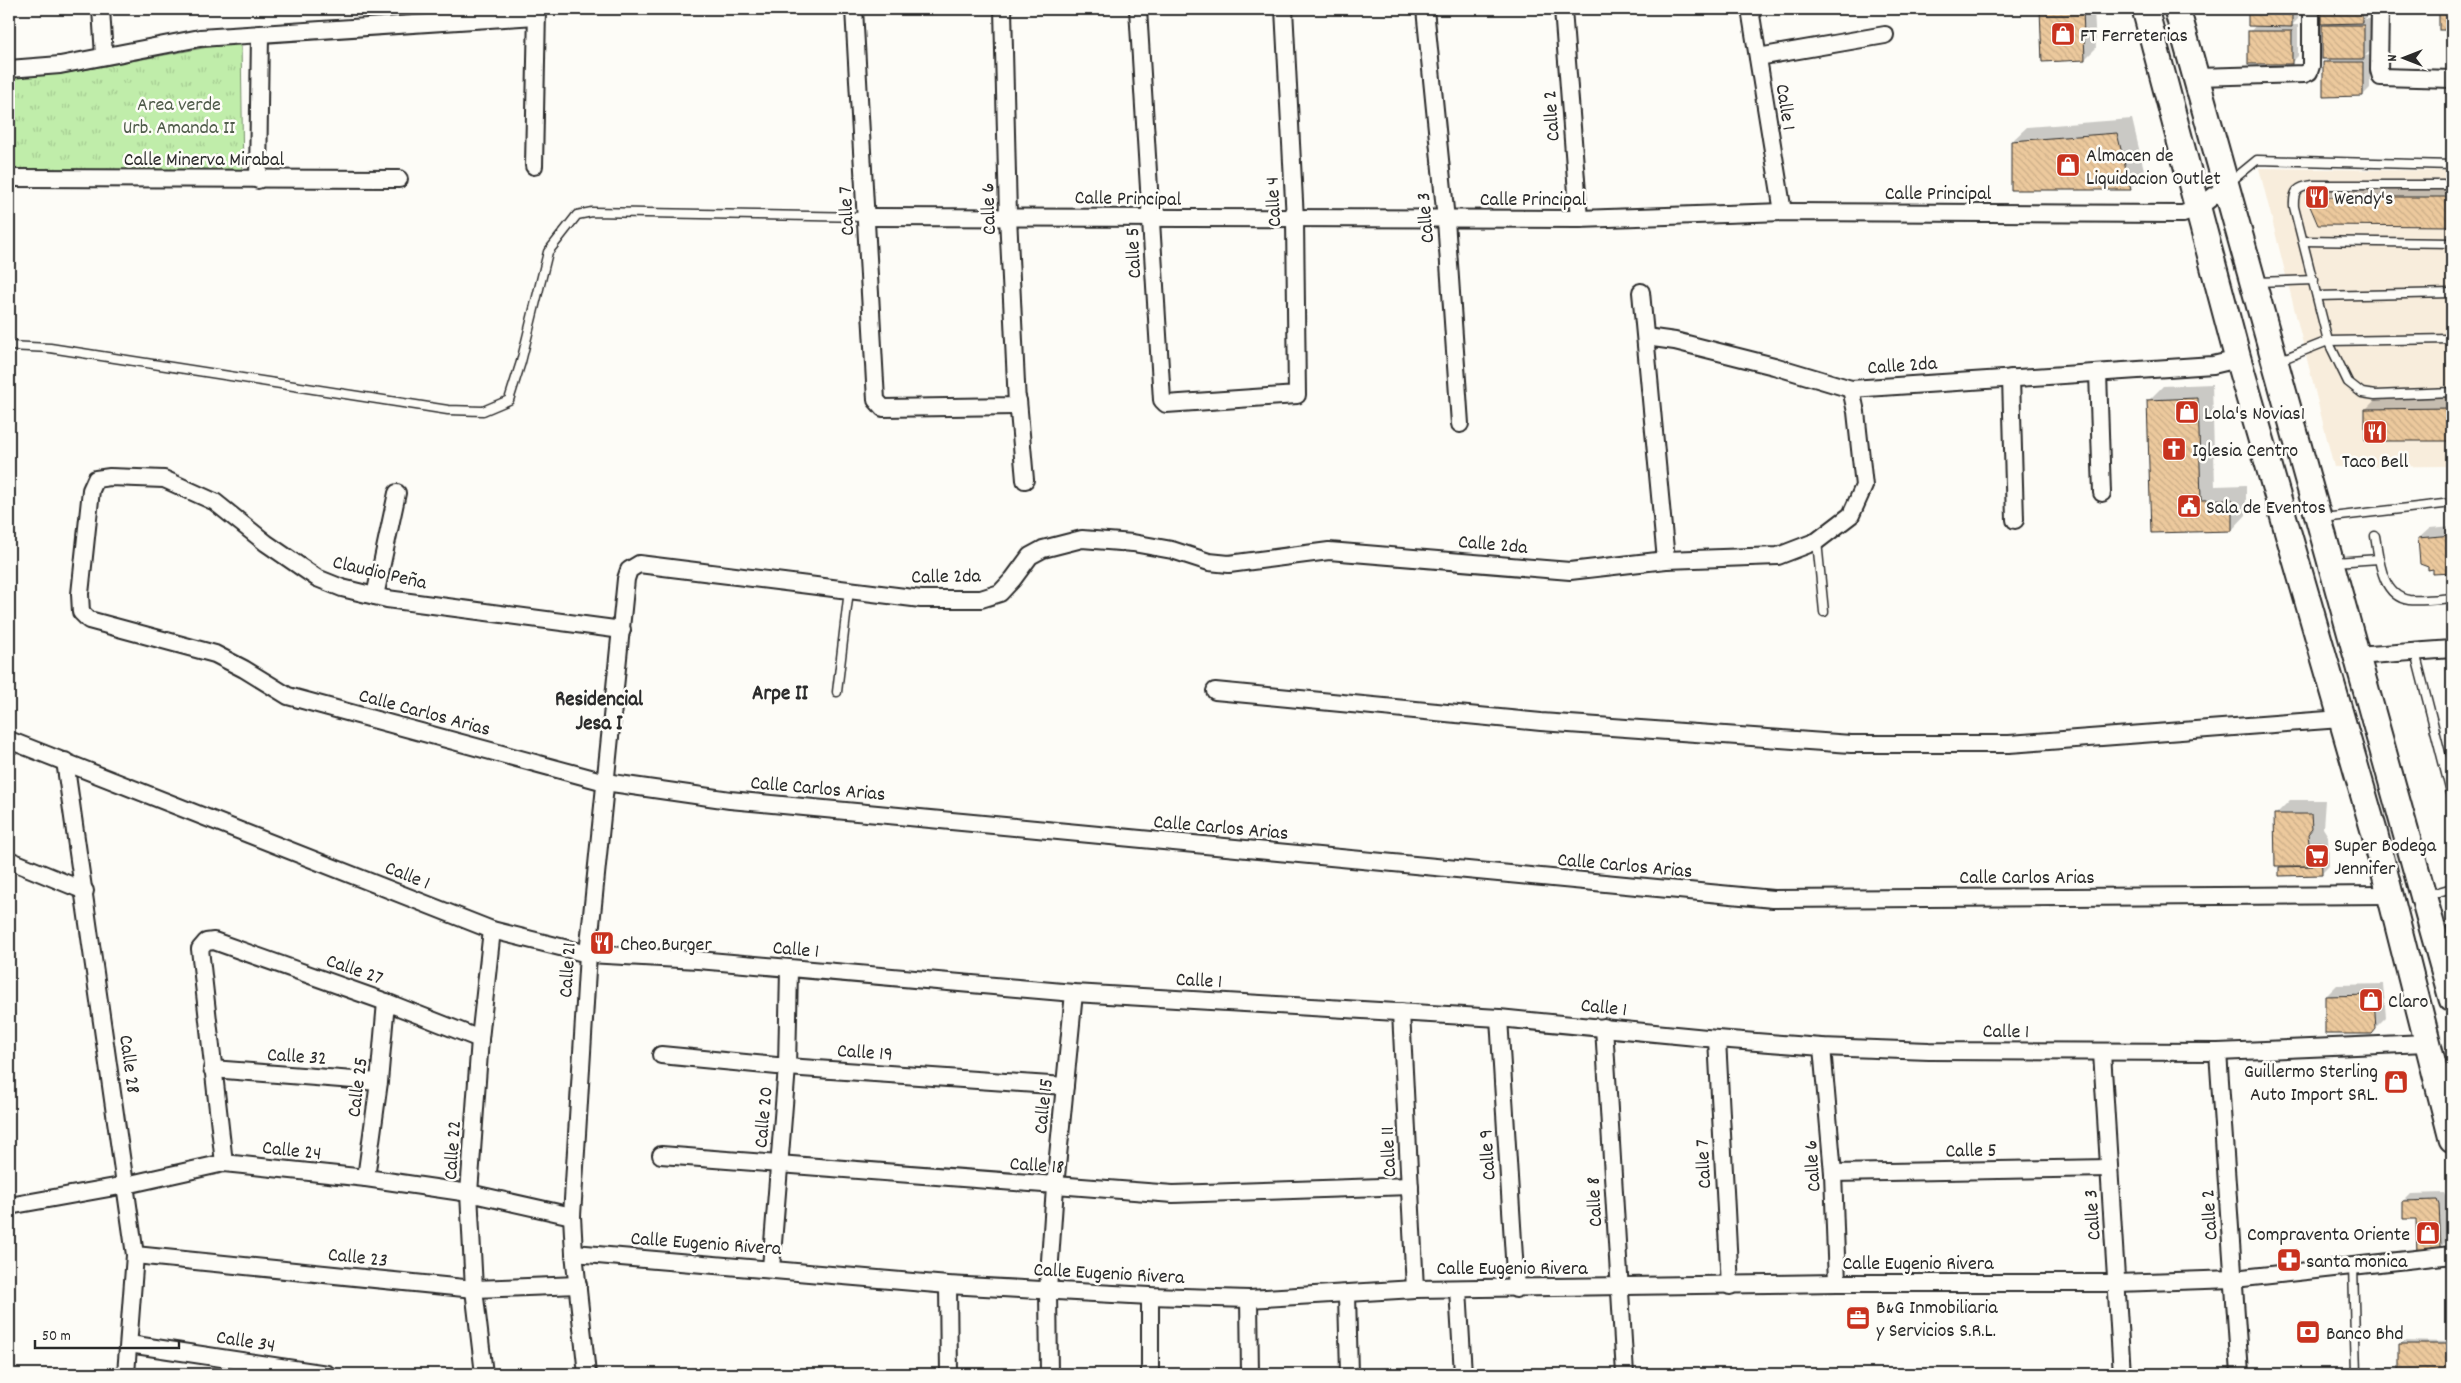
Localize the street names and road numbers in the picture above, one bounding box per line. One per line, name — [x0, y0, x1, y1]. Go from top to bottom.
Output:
street label: Calle 1 — [1767, 82, 1802, 133]
street label: Calle 2 — [1537, 89, 1569, 142]
street label: Calle Minerva Mirabal — [124, 147, 284, 175]
street label: Calle 4 — [1260, 176, 1290, 228]
street label: Calle Principal — [1885, 181, 1992, 209]
street label: Calle 6 — [975, 182, 1005, 235]
street label: Calle 7 — [833, 185, 863, 236]
street label: Calle Principal — [1074, 185, 1182, 215]
street label: Calle Principal — [1480, 187, 1587, 215]
street label: Calle 3 — [1411, 191, 1443, 244]
street label: Calle 5 — [1120, 226, 1150, 279]
street label: Calle 2da — [1866, 351, 1939, 383]
street label: Calle 2da — [1457, 529, 1529, 563]
street label: Claudio Peña — [330, 550, 430, 598]
street label: Calle 2da — [911, 563, 982, 593]
street label: Calle Carlos Arias — [355, 683, 493, 745]
street label: Calle Carlos Arias — [749, 770, 886, 810]
street label: Calle Carlos Arias — [1152, 809, 1289, 849]
street label: Calle Carlos Arias — [1556, 847, 1693, 887]
street label: Calle 1 — [380, 855, 434, 898]
street label: Calle Carlos Arias — [1959, 865, 2095, 893]
street label: Calle 1 — [771, 935, 820, 967]
street label: Calle 21 — [553, 942, 585, 999]
street label: Calle 27 — [322, 948, 386, 994]
street label: Calle 1 — [1175, 967, 1223, 997]
street label: Calle 1 — [1579, 993, 1628, 1025]
street label: Calle 1 — [1982, 1019, 2029, 1047]
street label: Calle 28 — [110, 1033, 146, 1096]
street label: Calle 19 — [836, 1038, 894, 1070]
street label: Calle 32 — [266, 1042, 328, 1074]
street label: Calle 25 — [341, 1056, 377, 1119]
street label: Calle 15 — [1028, 1077, 1062, 1136]
street label: Calle 20 — [748, 1085, 782, 1149]
street label: Calle 22 — [438, 1119, 470, 1181]
street label: Calle 11 — [1375, 1126, 1405, 1178]
street label: Calle 9 — [1473, 1128, 1505, 1181]
street label: Calle 24 — [261, 1135, 323, 1169]
street label: Calle 7 — [1690, 1138, 1720, 1189]
street label: Calle 5 — [1945, 1138, 1997, 1166]
street label: Calle 6 — [1798, 1139, 1830, 1193]
street label: Calle 18 — [1009, 1151, 1065, 1183]
street label: Calle 8 — [1581, 1176, 1611, 1228]
street label: Calle 3 — [2078, 1188, 2110, 1241]
street label: Calle 2 — [2195, 1188, 2227, 1241]
street label: Calle Eugenio Rivera — [629, 1226, 783, 1264]
street label: Calle 23 — [326, 1242, 389, 1276]
street label: Calle Eugenio Rivera — [1842, 1251, 1994, 1279]
street label: Calle Eugenio Rivera — [1436, 1256, 1588, 1284]
street label: Calle Eugenio Rivera — [1033, 1257, 1186, 1293]
street label: Calle 34 — [214, 1324, 277, 1361]

